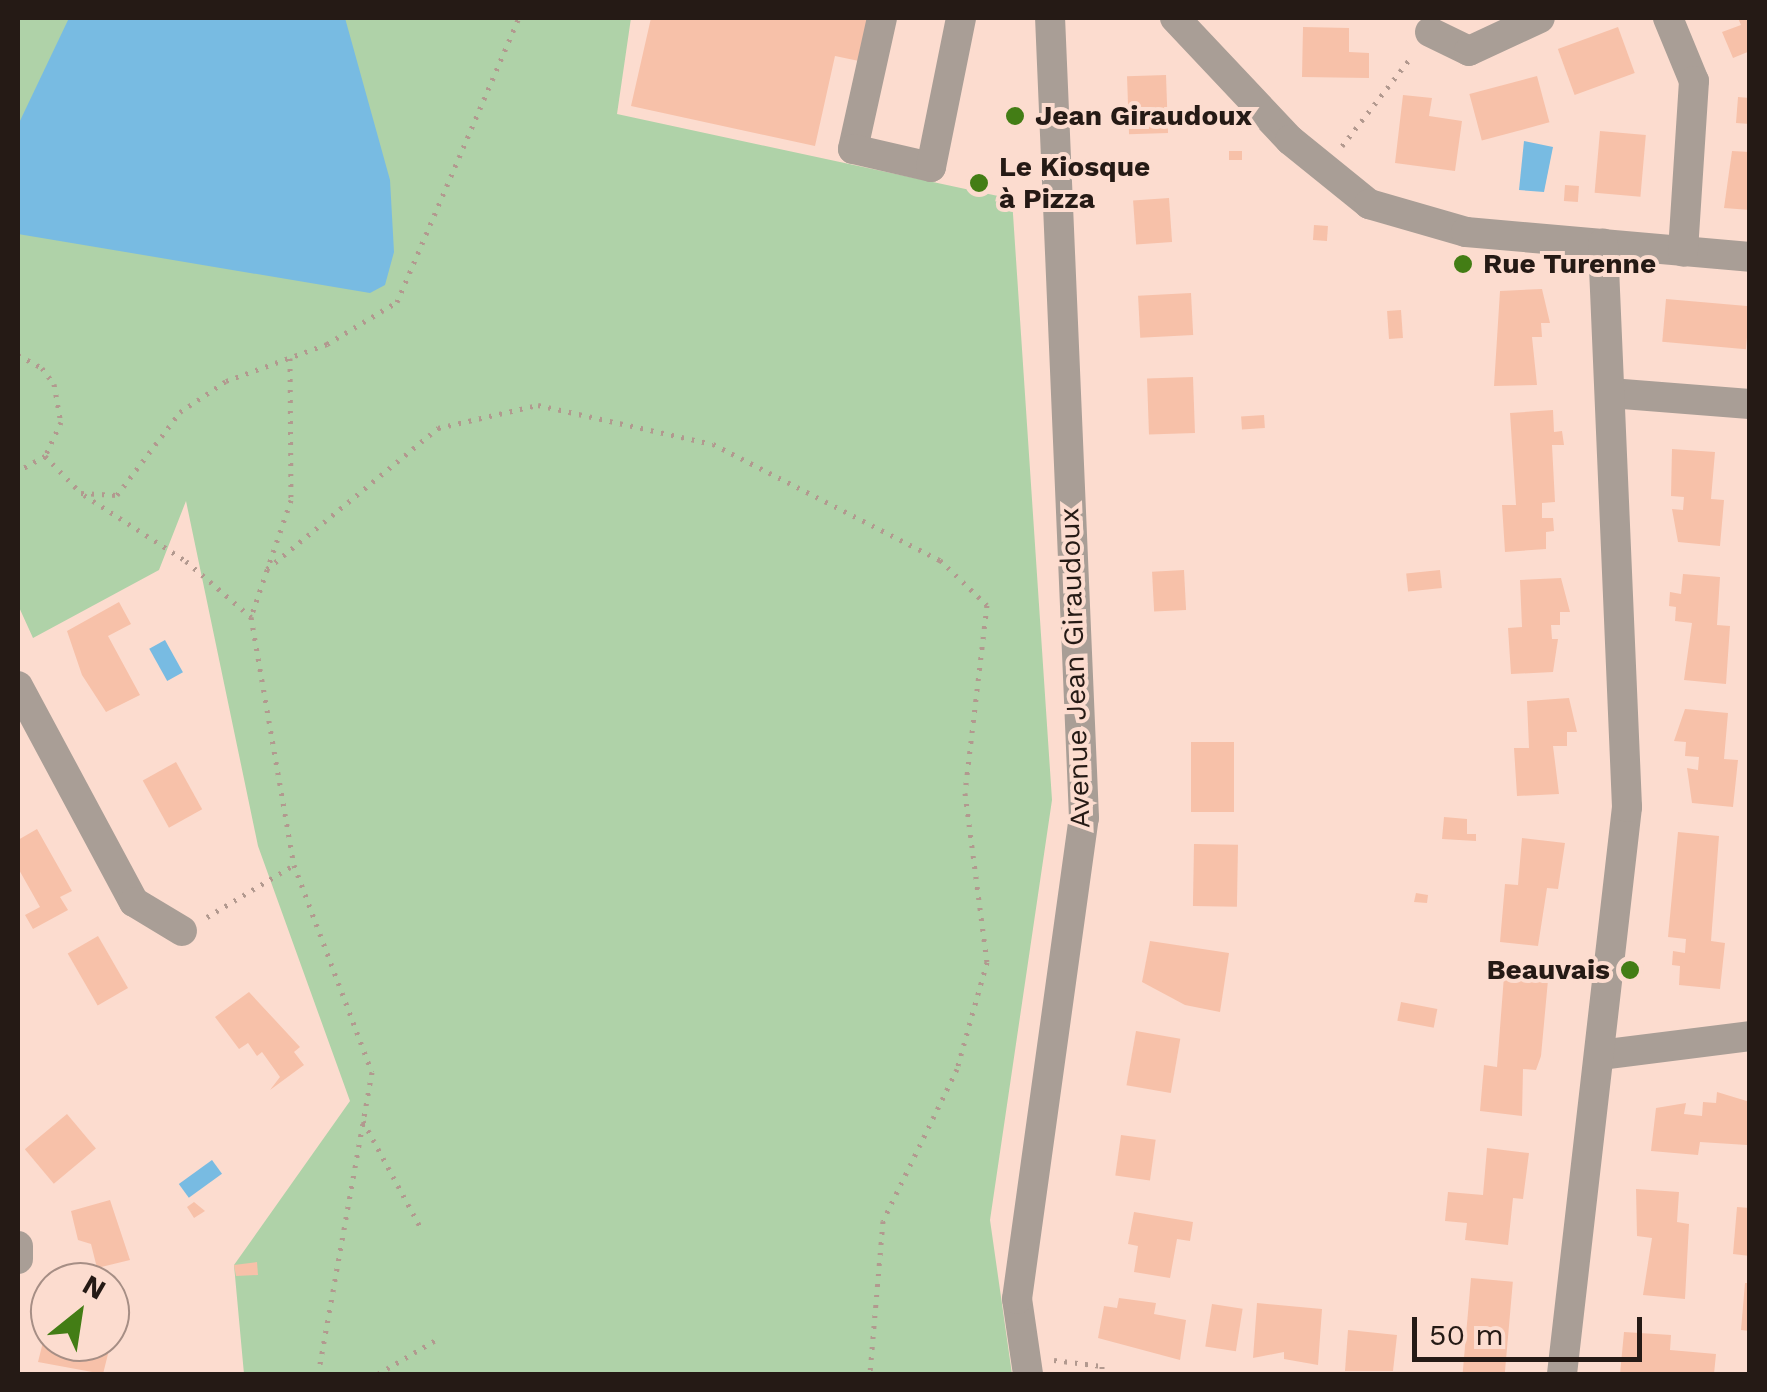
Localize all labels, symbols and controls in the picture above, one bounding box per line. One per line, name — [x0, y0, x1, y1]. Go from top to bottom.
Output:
place label: Jean Giraudoux — [1035, 99, 1252, 133]
marker: Jean Giraudoux — [1004, 105, 1026, 127]
place label: Le Kiosque à Pizza — [999, 150, 1150, 216]
marker: Le Kiosque à Pizza — [968, 172, 990, 194]
place label: Rue Turenne — [1483, 247, 1657, 281]
marker: Rue Turenne — [1452, 253, 1474, 275]
street label: Avenue Jean Giraudoux — [1053, 507, 1097, 829]
place label: Beauvais — [1486, 953, 1610, 987]
marker: Beauvais — [1619, 959, 1641, 981]
north arrow — [30, 1262, 130, 1362]
text: N — [77, 1268, 111, 1307]
scale bar — [1417, 1297, 1647, 1359]
text: 50 m — [1429, 1317, 1504, 1352]

